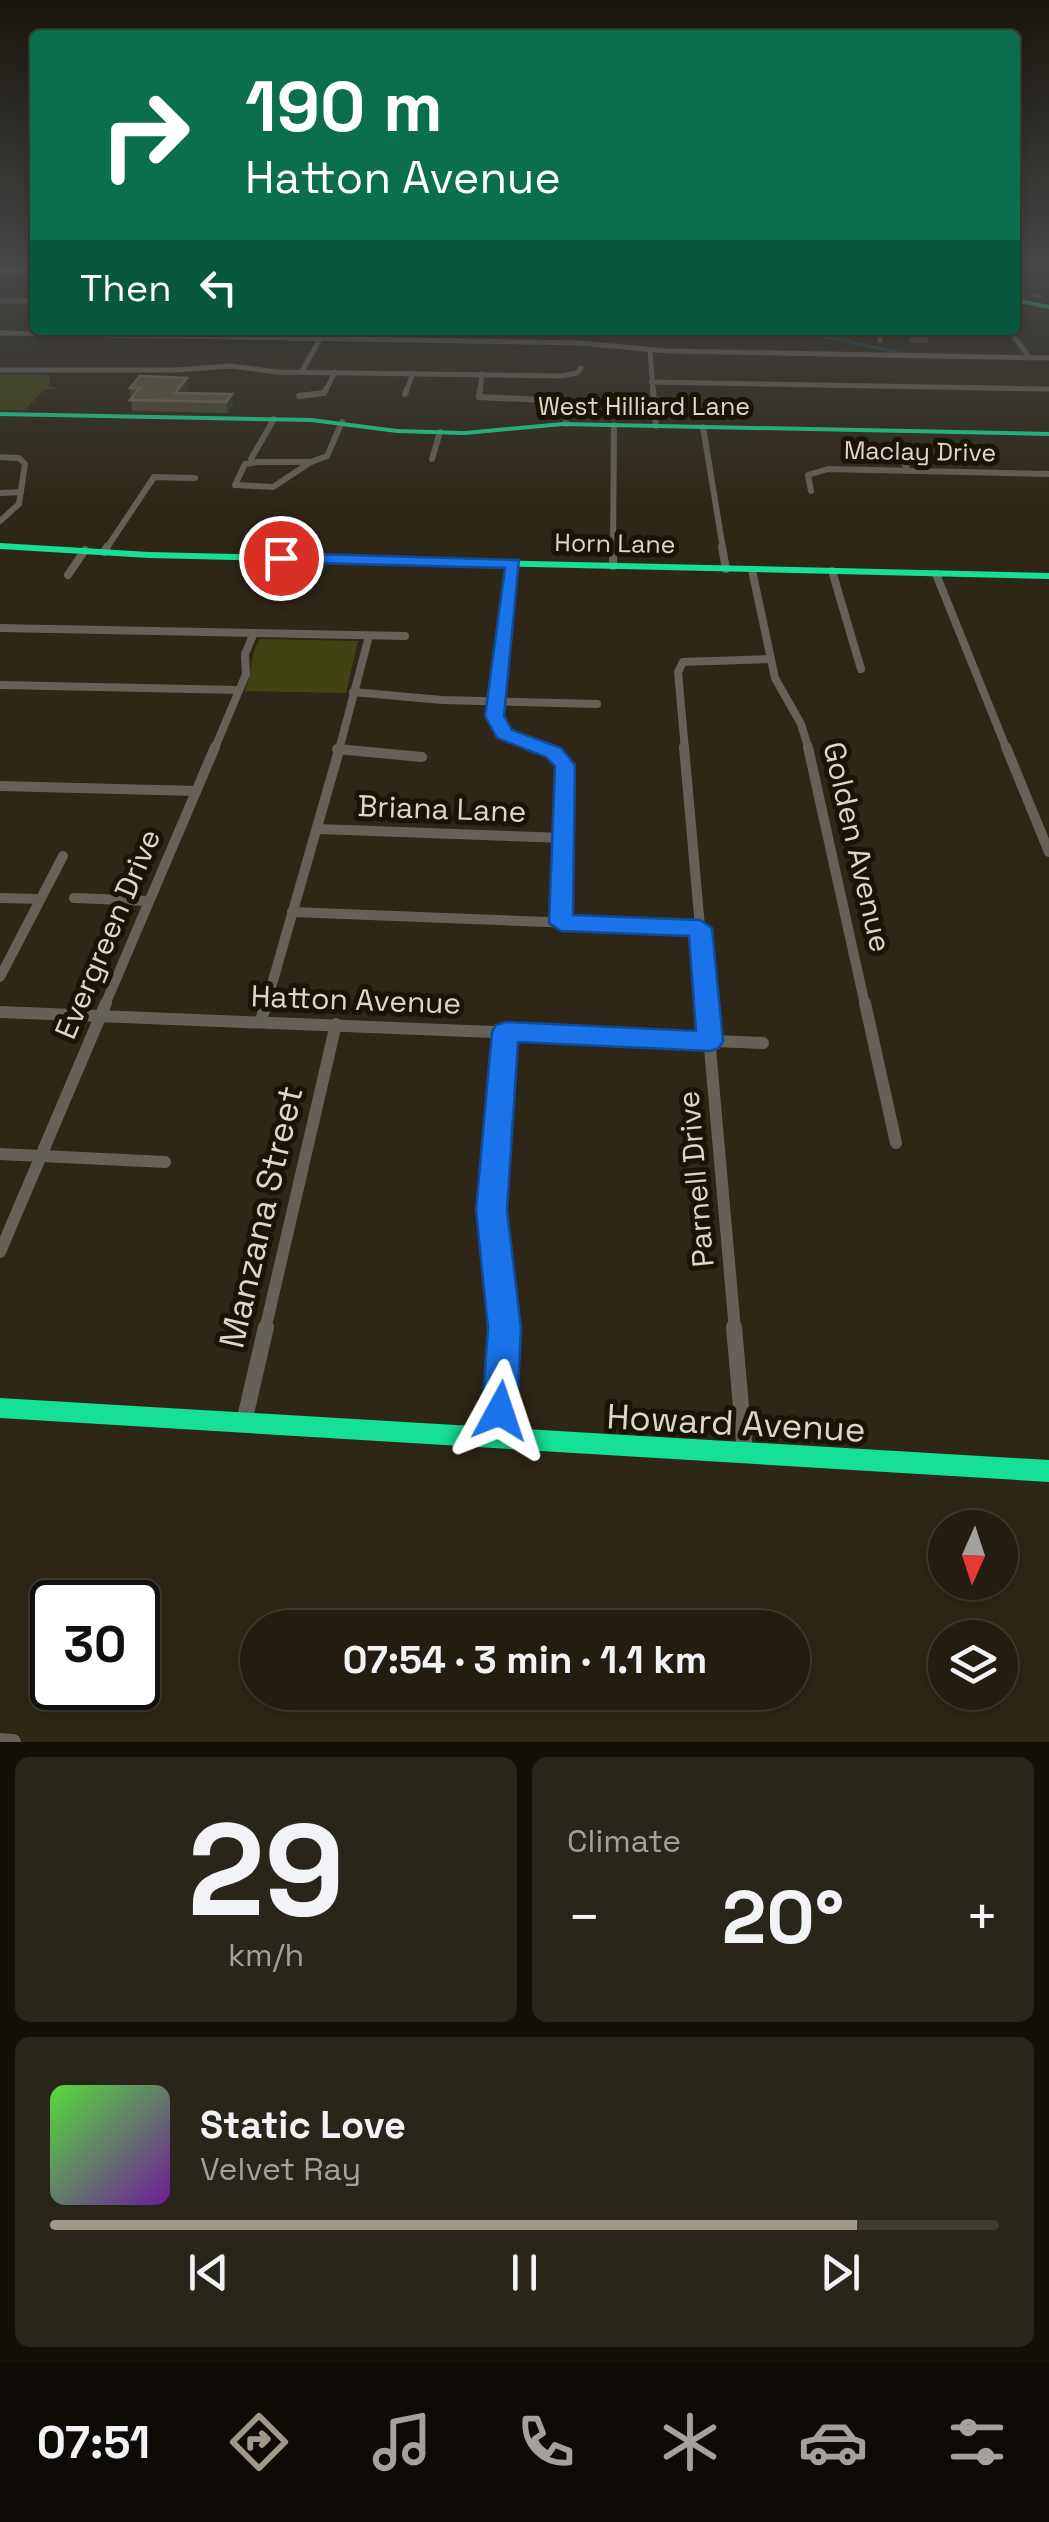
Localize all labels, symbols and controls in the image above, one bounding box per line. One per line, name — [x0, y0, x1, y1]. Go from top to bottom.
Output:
text: 190 m — [245, 62, 443, 151]
icon: right — [80, 70, 210, 200]
text: Hatton Avenue — [245, 149, 561, 206]
icon: left — [191, 260, 246, 315]
text: Then — [80, 264, 171, 312]
street label: West Hilliard Lane — [538, 390, 750, 422]
street label: Maclay Drive — [844, 434, 996, 468]
pin — [239, 516, 324, 601]
street label: Horn Lane — [554, 526, 676, 560]
icon: arrive — [254, 531, 309, 586]
street label: Golden Avenue — [814, 738, 901, 956]
street label: Briana Lane — [357, 786, 527, 831]
street label: Evergreen Drive — [46, 823, 169, 1045]
street label: Hatton Avenue — [250, 976, 462, 1023]
street label: Manzana Street — [209, 1082, 313, 1352]
street label: Parnell Drive — [668, 1089, 723, 1269]
position arrow — [448, 1359, 552, 1463]
street label: Howard Avenue — [605, 1394, 867, 1452]
north arrow — [928, 1510, 1018, 1600]
map controls — [928, 1510, 1018, 1710]
speed limit sign: 30 — [30, 1580, 160, 1710]
button: layers — [928, 1620, 1018, 1710]
text: 07:54 · 3 min · 1.1 km — [343, 1636, 707, 1684]
text: 29 — [187, 1787, 345, 1953]
text: Climate — [567, 1821, 681, 1861]
text: 20° — [722, 1869, 844, 1965]
text: − — [567, 1882, 601, 1952]
text: + — [965, 1882, 999, 1952]
text: km/h — [228, 1935, 304, 1975]
text: Static Love — [200, 2101, 406, 2149]
text: Velvet Ray — [200, 2149, 361, 2189]
icon: previous — [181, 2245, 236, 2300]
icon: pause — [497, 2245, 552, 2300]
icon: next — [813, 2245, 868, 2300]
icon: directions — [224, 2407, 294, 2477]
icon: music — [367, 2407, 437, 2477]
icon: phone — [511, 2407, 581, 2477]
icon: climate — [655, 2407, 725, 2477]
icon: car — [798, 2407, 868, 2477]
icon: filters — [942, 2407, 1012, 2477]
text: 07:51 — [37, 2414, 150, 2471]

